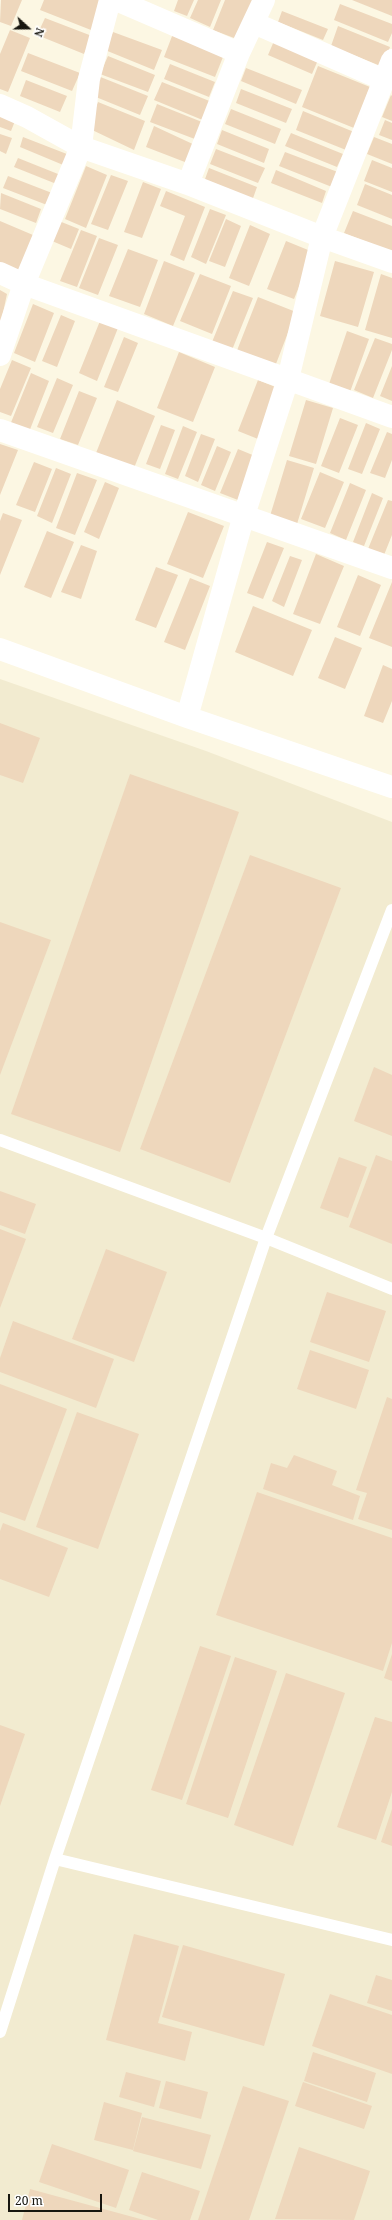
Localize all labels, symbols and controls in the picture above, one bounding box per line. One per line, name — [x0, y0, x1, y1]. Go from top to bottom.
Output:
north arrow — [8, 8, 48, 48]
text: N — [31, 26, 48, 39]
scale bar — [10, 2186, 104, 2212]
text: 20 m — [15, 2192, 43, 2209]

